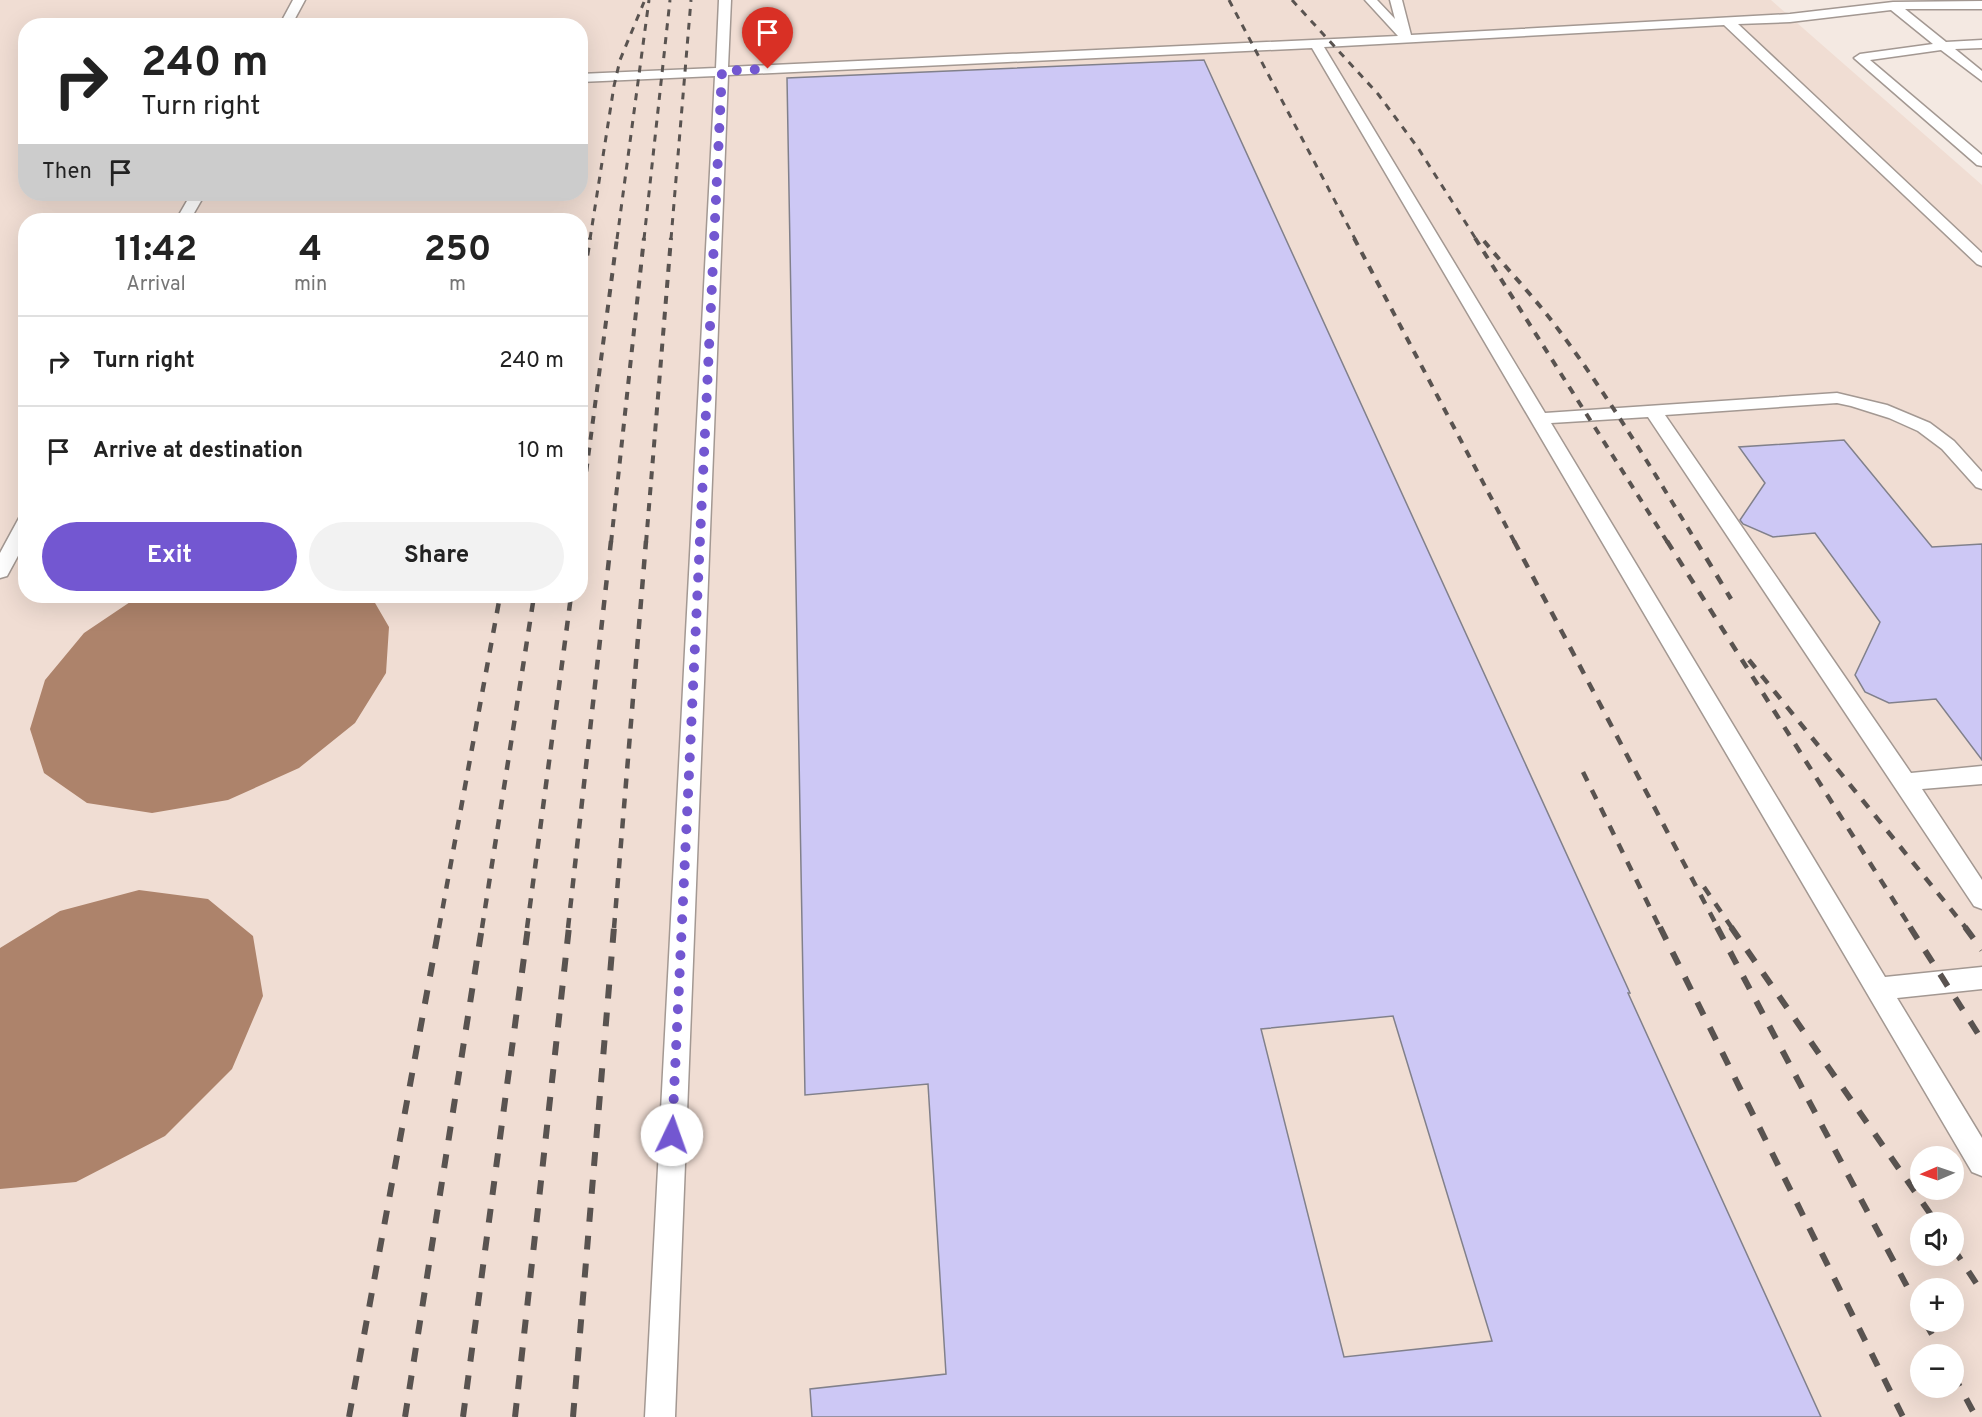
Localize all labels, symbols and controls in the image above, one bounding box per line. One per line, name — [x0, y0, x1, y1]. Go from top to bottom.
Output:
pin — [742, 7, 793, 69]
icon: arrive — [751, 16, 784, 49]
text: 240 m — [141, 38, 269, 91]
icon: right — [42, 42, 120, 120]
text: Turn right — [141, 90, 260, 124]
icon: arrive — [104, 156, 137, 189]
text: Then — [42, 159, 92, 186]
text: 11:42 — [115, 228, 197, 274]
text: 4 — [299, 228, 322, 274]
text: 250 — [424, 228, 491, 274]
text: Arrival — [126, 272, 186, 298]
text: min — [294, 272, 327, 298]
text: m — [449, 272, 466, 298]
icon: right — [42, 345, 75, 378]
text: Turn right — [93, 348, 195, 375]
text: 240 m — [499, 348, 564, 375]
icon: arrive — [42, 435, 75, 468]
text: Arrive at destination — [93, 438, 303, 465]
text: 10 m — [518, 438, 564, 465]
button: Exit — [42, 522, 297, 591]
button: Share — [309, 522, 564, 591]
position arrow — [640, 1103, 704, 1167]
north arrow — [1910, 1146, 1964, 1200]
map controls — [1910, 1146, 1964, 1398]
button: sound — [1910, 1212, 1964, 1266]
button: + — [1910, 1278, 1964, 1332]
button: − — [1910, 1344, 1964, 1398]

